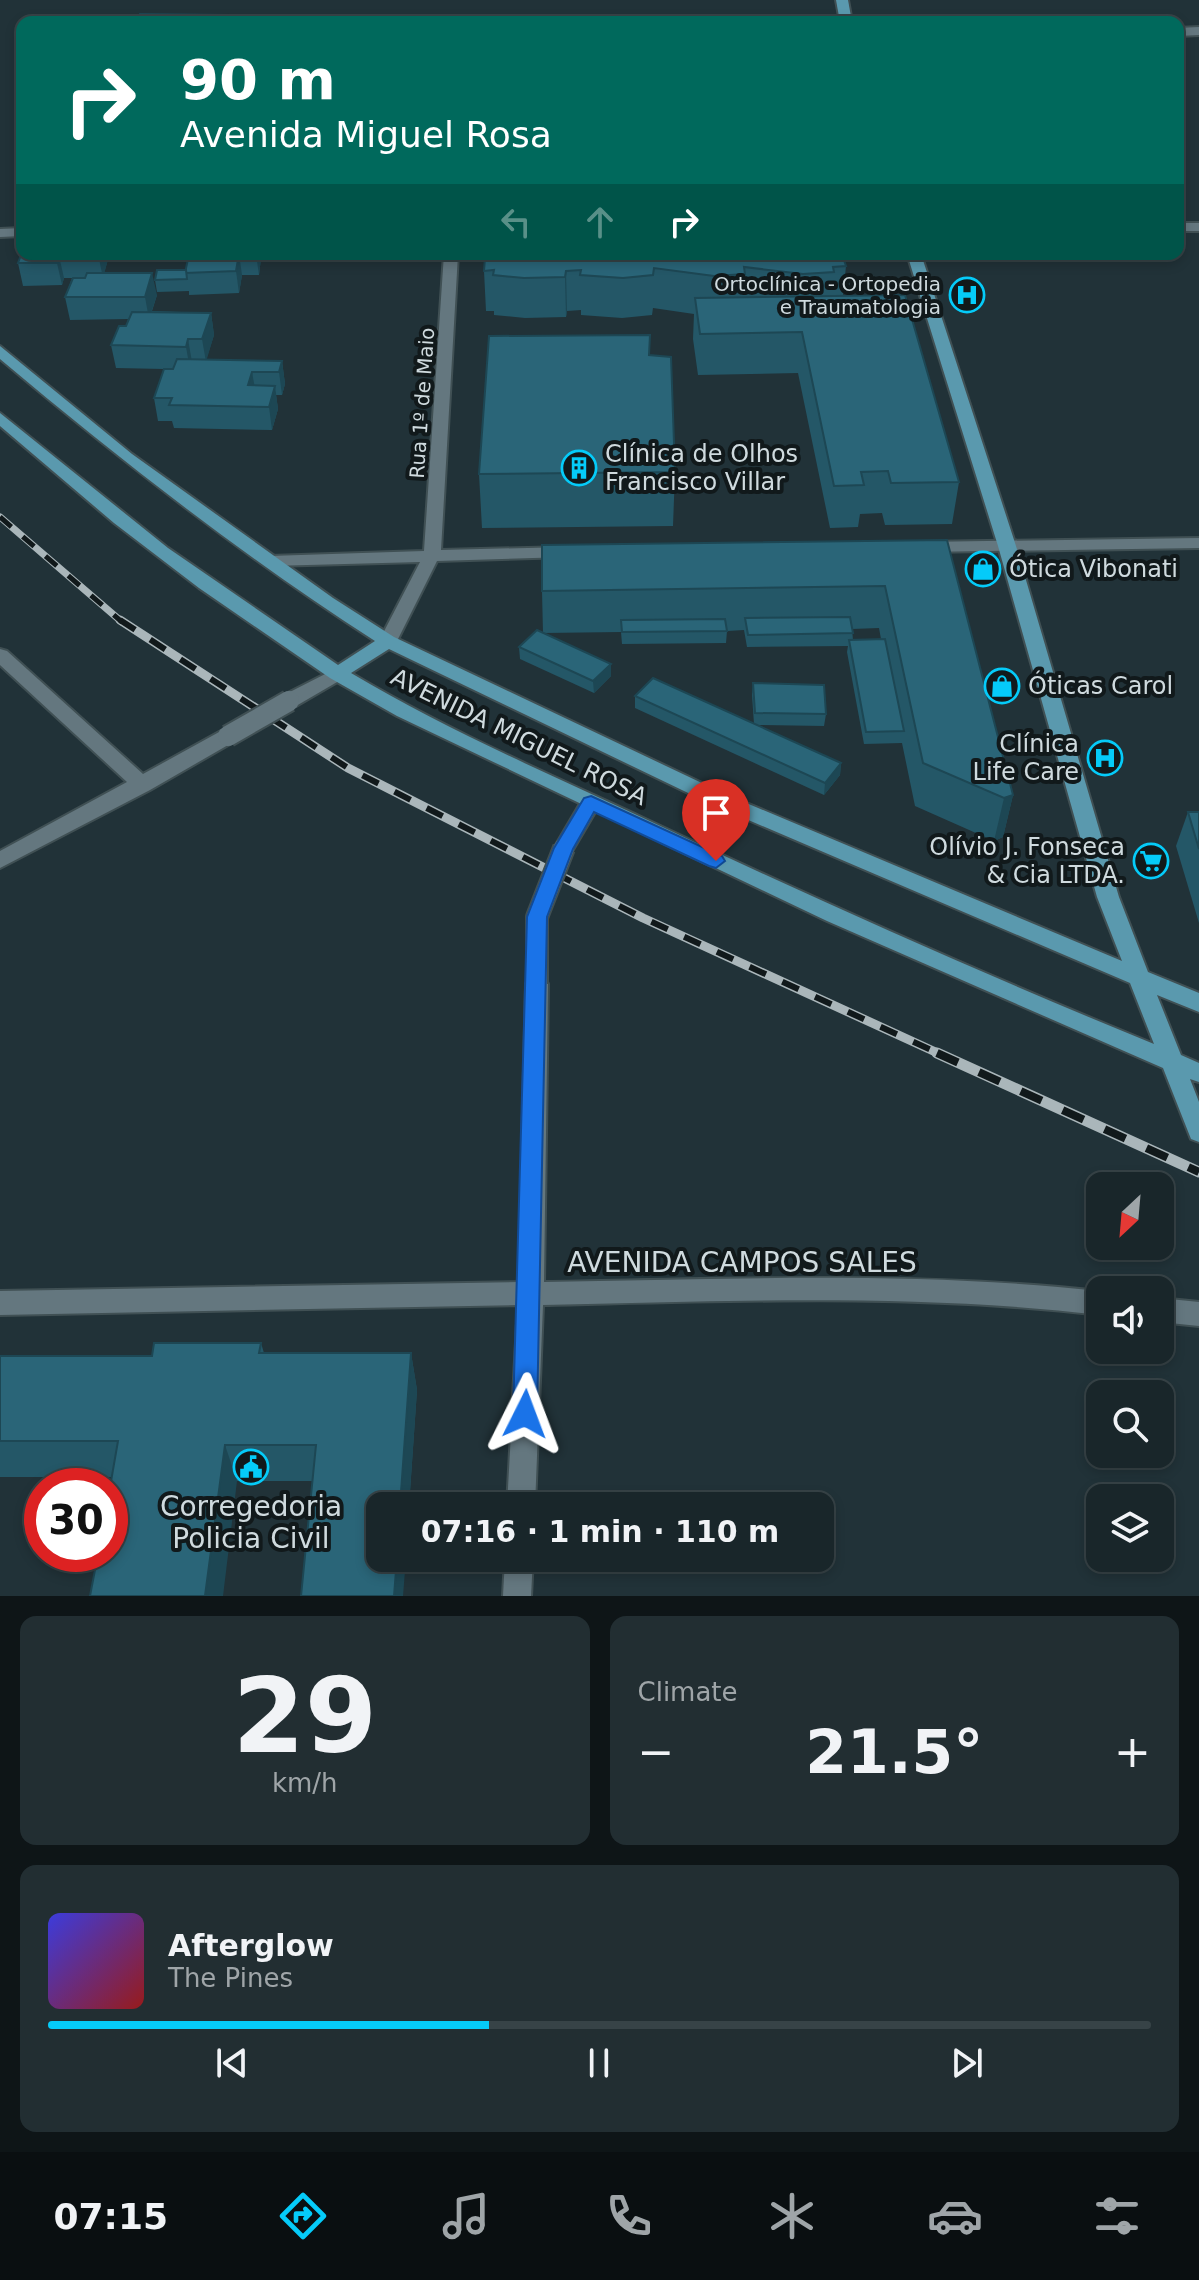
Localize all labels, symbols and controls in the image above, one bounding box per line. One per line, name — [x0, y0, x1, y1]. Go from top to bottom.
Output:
text: 90 m — [180, 47, 336, 112]
icon: right — [48, 48, 152, 152]
text: Avenida Miguel Rosa — [180, 114, 552, 155]
icon: left — [494, 200, 538, 244]
icon: ahead — [578, 200, 622, 244]
icon: right — [662, 200, 706, 244]
place label: Ortoclínica - Ortopedia e Traumatologia — [714, 272, 941, 319]
hospital icon: Ortoclínica - Ortopedia e Traumatologia — [948, 276, 986, 314]
street label: Rua 1º de Maio — [405, 327, 439, 479]
place label: Clínica de Olhos Francisco Villar — [605, 440, 798, 496]
building icon: Clínica de Olhos Francisco Villar — [560, 449, 598, 487]
shop icon: Ótica Vibonati — [964, 550, 1002, 588]
place label: Ótica Vibonati — [1009, 553, 1178, 583]
street label: AVENIDA MIGUEL ROSA — [386, 663, 652, 812]
shop icon: Óticas Carol — [983, 667, 1021, 705]
place label: Óticas Carol — [1028, 670, 1173, 700]
place label: Clínica Life Care — [973, 730, 1079, 786]
hospital icon: Clínica Life Care — [1086, 739, 1124, 777]
pin — [682, 779, 750, 861]
icon: arrive — [694, 791, 738, 835]
place label: Olívio J. Fonseca & Cia LTDA. — [929, 833, 1125, 889]
supermarket icon: Olívio J. Fonseca & Cia LTDA. — [1132, 842, 1170, 880]
north arrow — [1086, 1172, 1174, 1260]
map controls — [1086, 1172, 1174, 1572]
street label: AVENIDA CAMPOS SALES — [567, 1246, 917, 1279]
button: sound — [1086, 1276, 1174, 1364]
position arrow — [483, 1372, 567, 1456]
button: search — [1086, 1380, 1174, 1468]
public building icon: Corregedoria Policia Civil — [232, 1448, 270, 1486]
speed limit sign: 30 — [24, 1468, 128, 1572]
button: layers — [1086, 1484, 1174, 1572]
place label: Corregedoria Policia Civil — [160, 1490, 342, 1555]
text: 07:16 · 1 min · 110 m — [421, 1514, 779, 1549]
text: 29 — [232, 1655, 377, 1777]
text: Climate — [638, 1677, 738, 1707]
text: 21.5° — [805, 1717, 983, 1787]
text: − — [638, 1726, 674, 1777]
text: + — [1114, 1726, 1151, 1777]
text: km/h — [272, 1768, 338, 1798]
text: Afterglow — [168, 1928, 334, 1963]
text: The Pines — [168, 1963, 293, 1993]
icon: previous — [210, 2041, 254, 2085]
icon: pause — [577, 2041, 621, 2085]
icon: next — [945, 2041, 989, 2085]
icon: directions — [275, 2188, 331, 2244]
icon: music — [438, 2188, 494, 2244]
icon: phone — [601, 2188, 657, 2244]
icon: climate — [764, 2188, 820, 2244]
icon: car — [927, 2188, 983, 2244]
icon: filters — [1089, 2188, 1145, 2244]
text: 07:15 — [53, 2196, 168, 2237]

